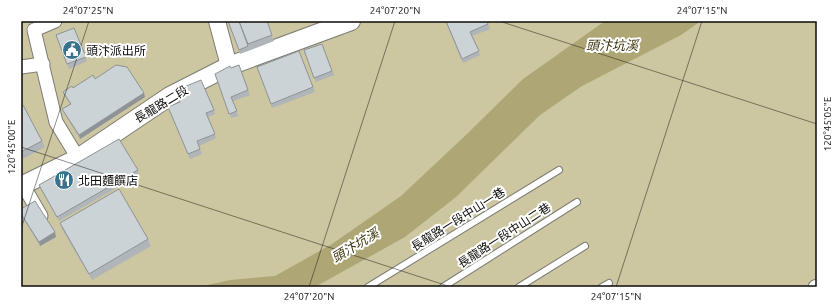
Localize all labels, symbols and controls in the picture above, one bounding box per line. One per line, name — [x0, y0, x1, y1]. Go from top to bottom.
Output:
text: 24°07'25"N — [63, 5, 113, 16]
text: 24°07'20"N — [370, 5, 420, 16]
text: 24°07'15"N — [677, 5, 727, 16]
water label: 頭汴坑溪 — [586, 38, 640, 52]
public building icon: 頭汴派出所 — [61, 39, 83, 61]
place label: 頭汴派出所 — [86, 44, 146, 57]
street label: 長龍路二段 — [132, 83, 190, 125]
text: 120°45'05"E — [822, 96, 833, 151]
text: 120°45'00"E — [6, 119, 17, 174]
restaurant icon: 北田麵饌店 — [53, 169, 75, 191]
place label: 北田麵饌店 — [78, 174, 138, 187]
street label: 長龍路一段中山一巷 — [409, 185, 507, 253]
street label: 長龍路一段中山二巷 — [455, 200, 553, 270]
water label: 頭汴坑溪 — [329, 225, 383, 264]
text: 24°07'20"N — [284, 291, 334, 302]
text: 24°07'15"N — [591, 291, 641, 302]

